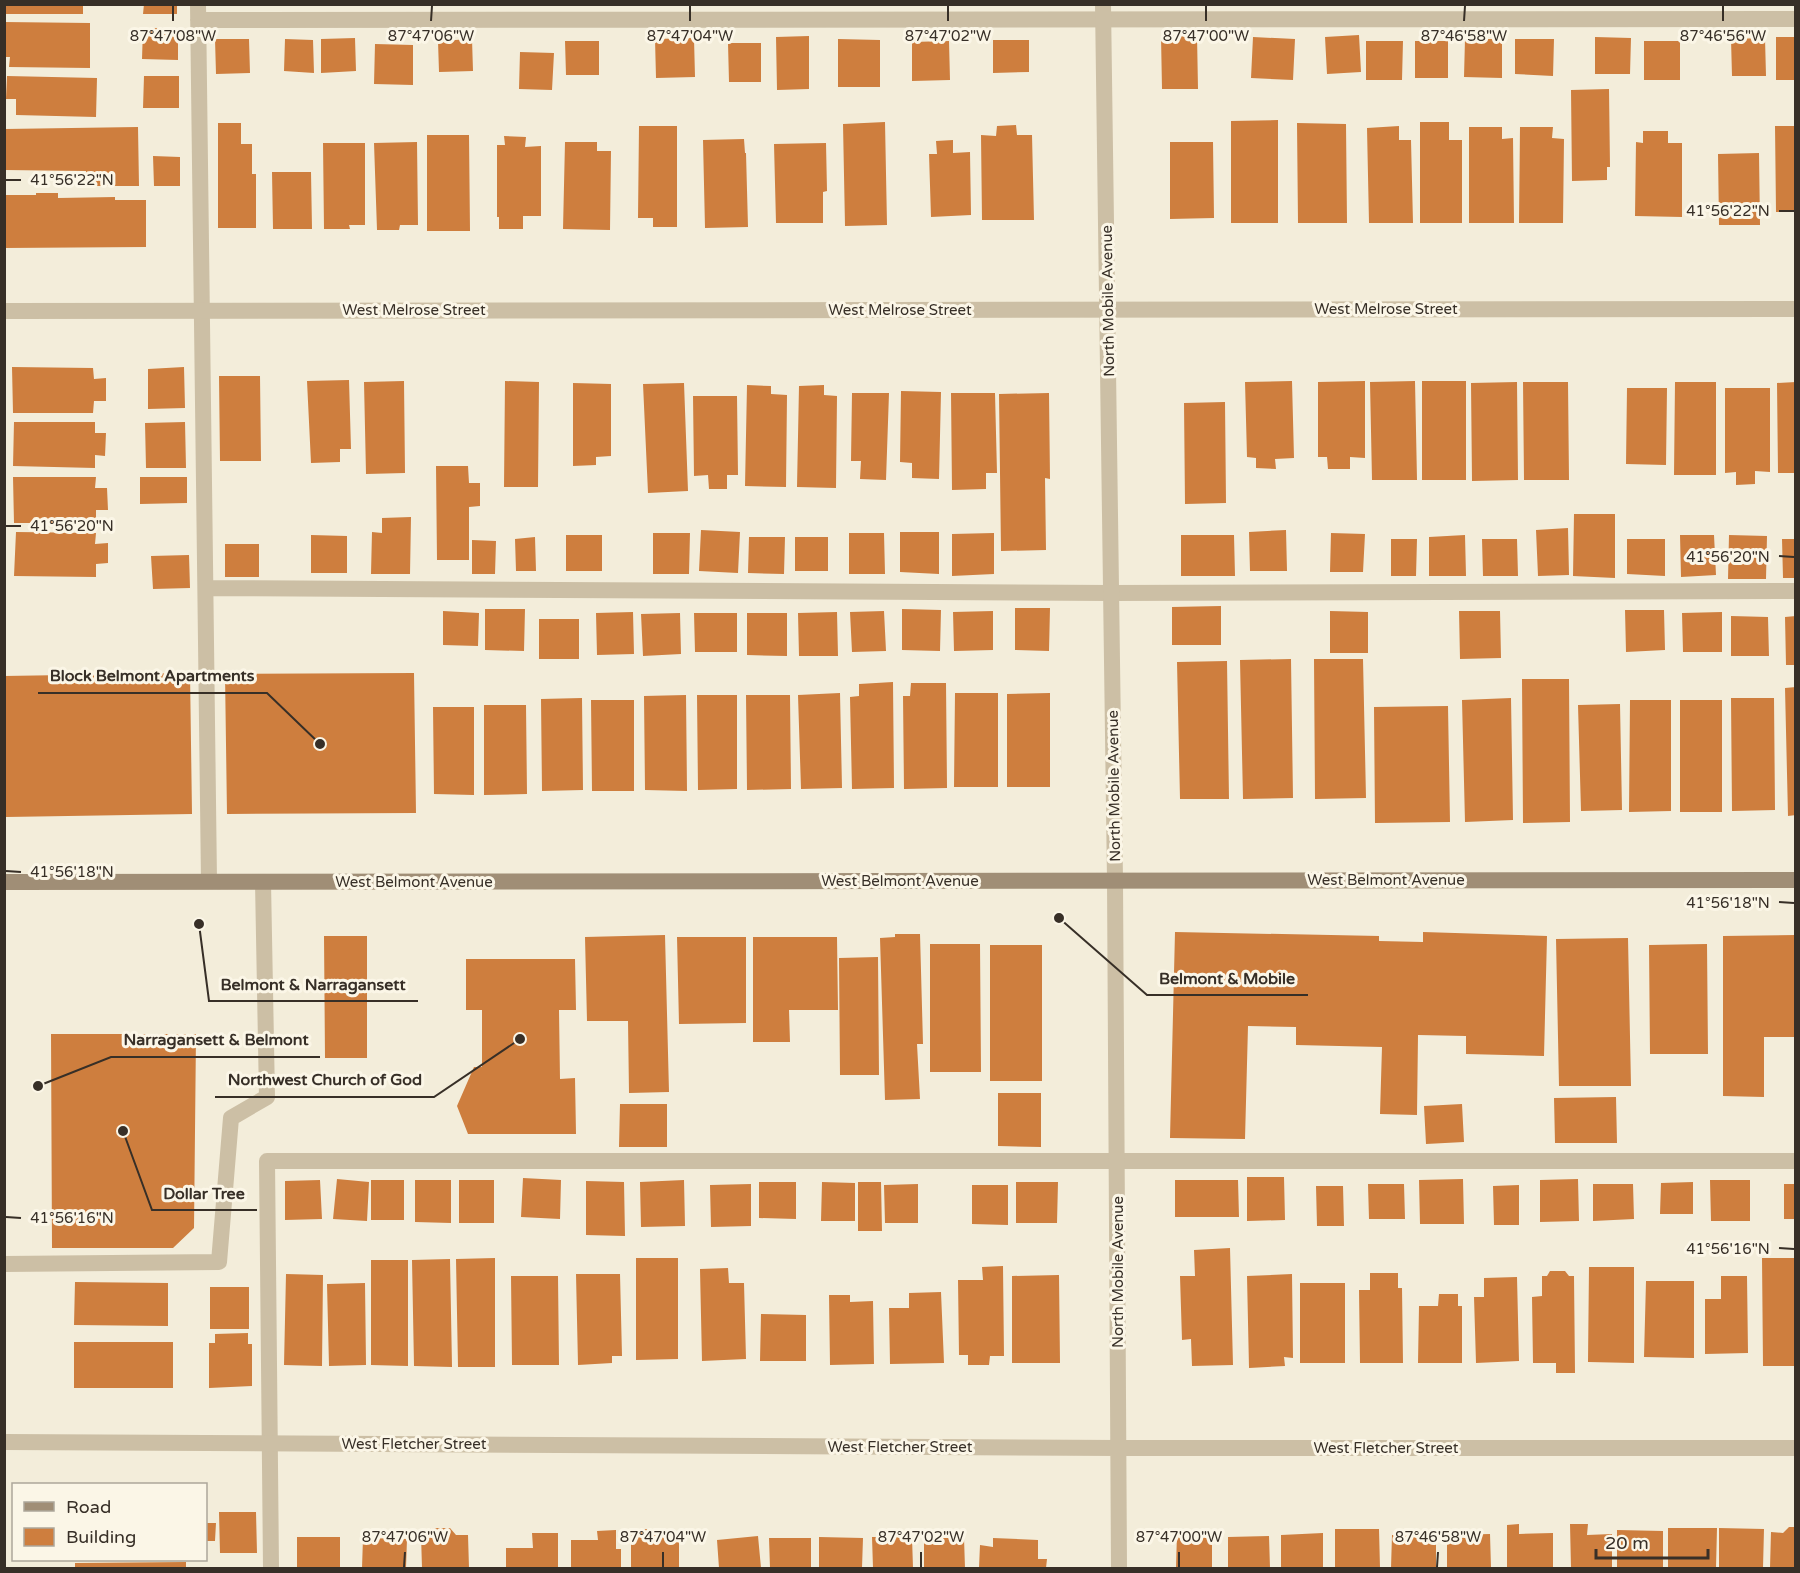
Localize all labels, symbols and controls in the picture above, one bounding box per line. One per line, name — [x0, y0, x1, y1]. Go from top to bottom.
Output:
text: 87°47'08"W — [130, 27, 216, 45]
text: 87°47'06"W — [388, 27, 474, 45]
text: 87°47'04"W — [647, 27, 733, 45]
text: 87°47'02"W — [905, 27, 991, 45]
text: 87°47'00"W — [1163, 27, 1249, 45]
text: 87°46'58"W — [1421, 27, 1507, 45]
text: 87°46'56"W — [1680, 27, 1766, 45]
text: 41°56'22"N — [30, 171, 114, 189]
text: 41°56'22"N — [1686, 202, 1770, 220]
street label: North Mobile Avenue — [1098, 225, 1118, 377]
street label: West Melrose Street — [1314, 300, 1458, 318]
street label: West Melrose Street — [342, 301, 486, 319]
street label: West Melrose Street — [828, 301, 972, 319]
text: 41°56'20"N — [30, 517, 114, 535]
text: 41°56'20"N — [1686, 548, 1770, 566]
callout: Block Belmont Apartments — [38, 659, 267, 693]
text: Block Belmont Apartments — [50, 666, 255, 686]
street label: North Mobile Avenue — [1104, 710, 1124, 862]
text: 41°56'18"N — [30, 863, 114, 881]
street label: West Belmont Avenue — [1307, 871, 1465, 889]
street label: West Belmont Avenue — [821, 872, 979, 890]
street label: West Belmont Avenue — [335, 873, 493, 891]
text: 41°56'18"N — [1686, 894, 1770, 912]
callout: Belmont & Mobile — [1147, 961, 1308, 995]
callout: Belmont & Narragansett — [209, 967, 418, 1001]
text: Belmont & Mobile — [1159, 969, 1295, 989]
text: Belmont & Narragansett — [220, 975, 406, 995]
callout: Narragansett & Belmont — [111, 1023, 320, 1057]
text: Narragansett & Belmont — [123, 1030, 309, 1050]
callout: Northwest Church of God — [215, 1063, 434, 1097]
text: Northwest Church of God — [228, 1070, 422, 1090]
callout: Dollar Tree — [152, 1176, 257, 1210]
text: Dollar Tree — [163, 1184, 245, 1204]
street label: North Mobile Avenue — [1109, 1196, 1127, 1348]
text: 41°56'16"N — [30, 1209, 114, 1227]
text: 41°56'16"N — [1686, 1240, 1770, 1258]
street label: West Fletcher Street — [342, 1435, 487, 1453]
street label: West Fletcher Street — [828, 1438, 973, 1456]
street label: West Fletcher Street — [1314, 1439, 1459, 1457]
legend — [12, 1483, 207, 1561]
text: Road — [66, 1496, 111, 1518]
scale bar — [1596, 1522, 1708, 1560]
text: Building — [66, 1526, 136, 1548]
text: 87°47'06"W — [362, 1528, 448, 1546]
text: 87°47'04"W — [620, 1528, 706, 1546]
text: 87°47'02"W — [878, 1528, 964, 1546]
text: 87°47'00"W — [1136, 1528, 1222, 1546]
text: 87°46'58"W — [1395, 1528, 1481, 1546]
text: 20 m — [1605, 1532, 1649, 1554]

